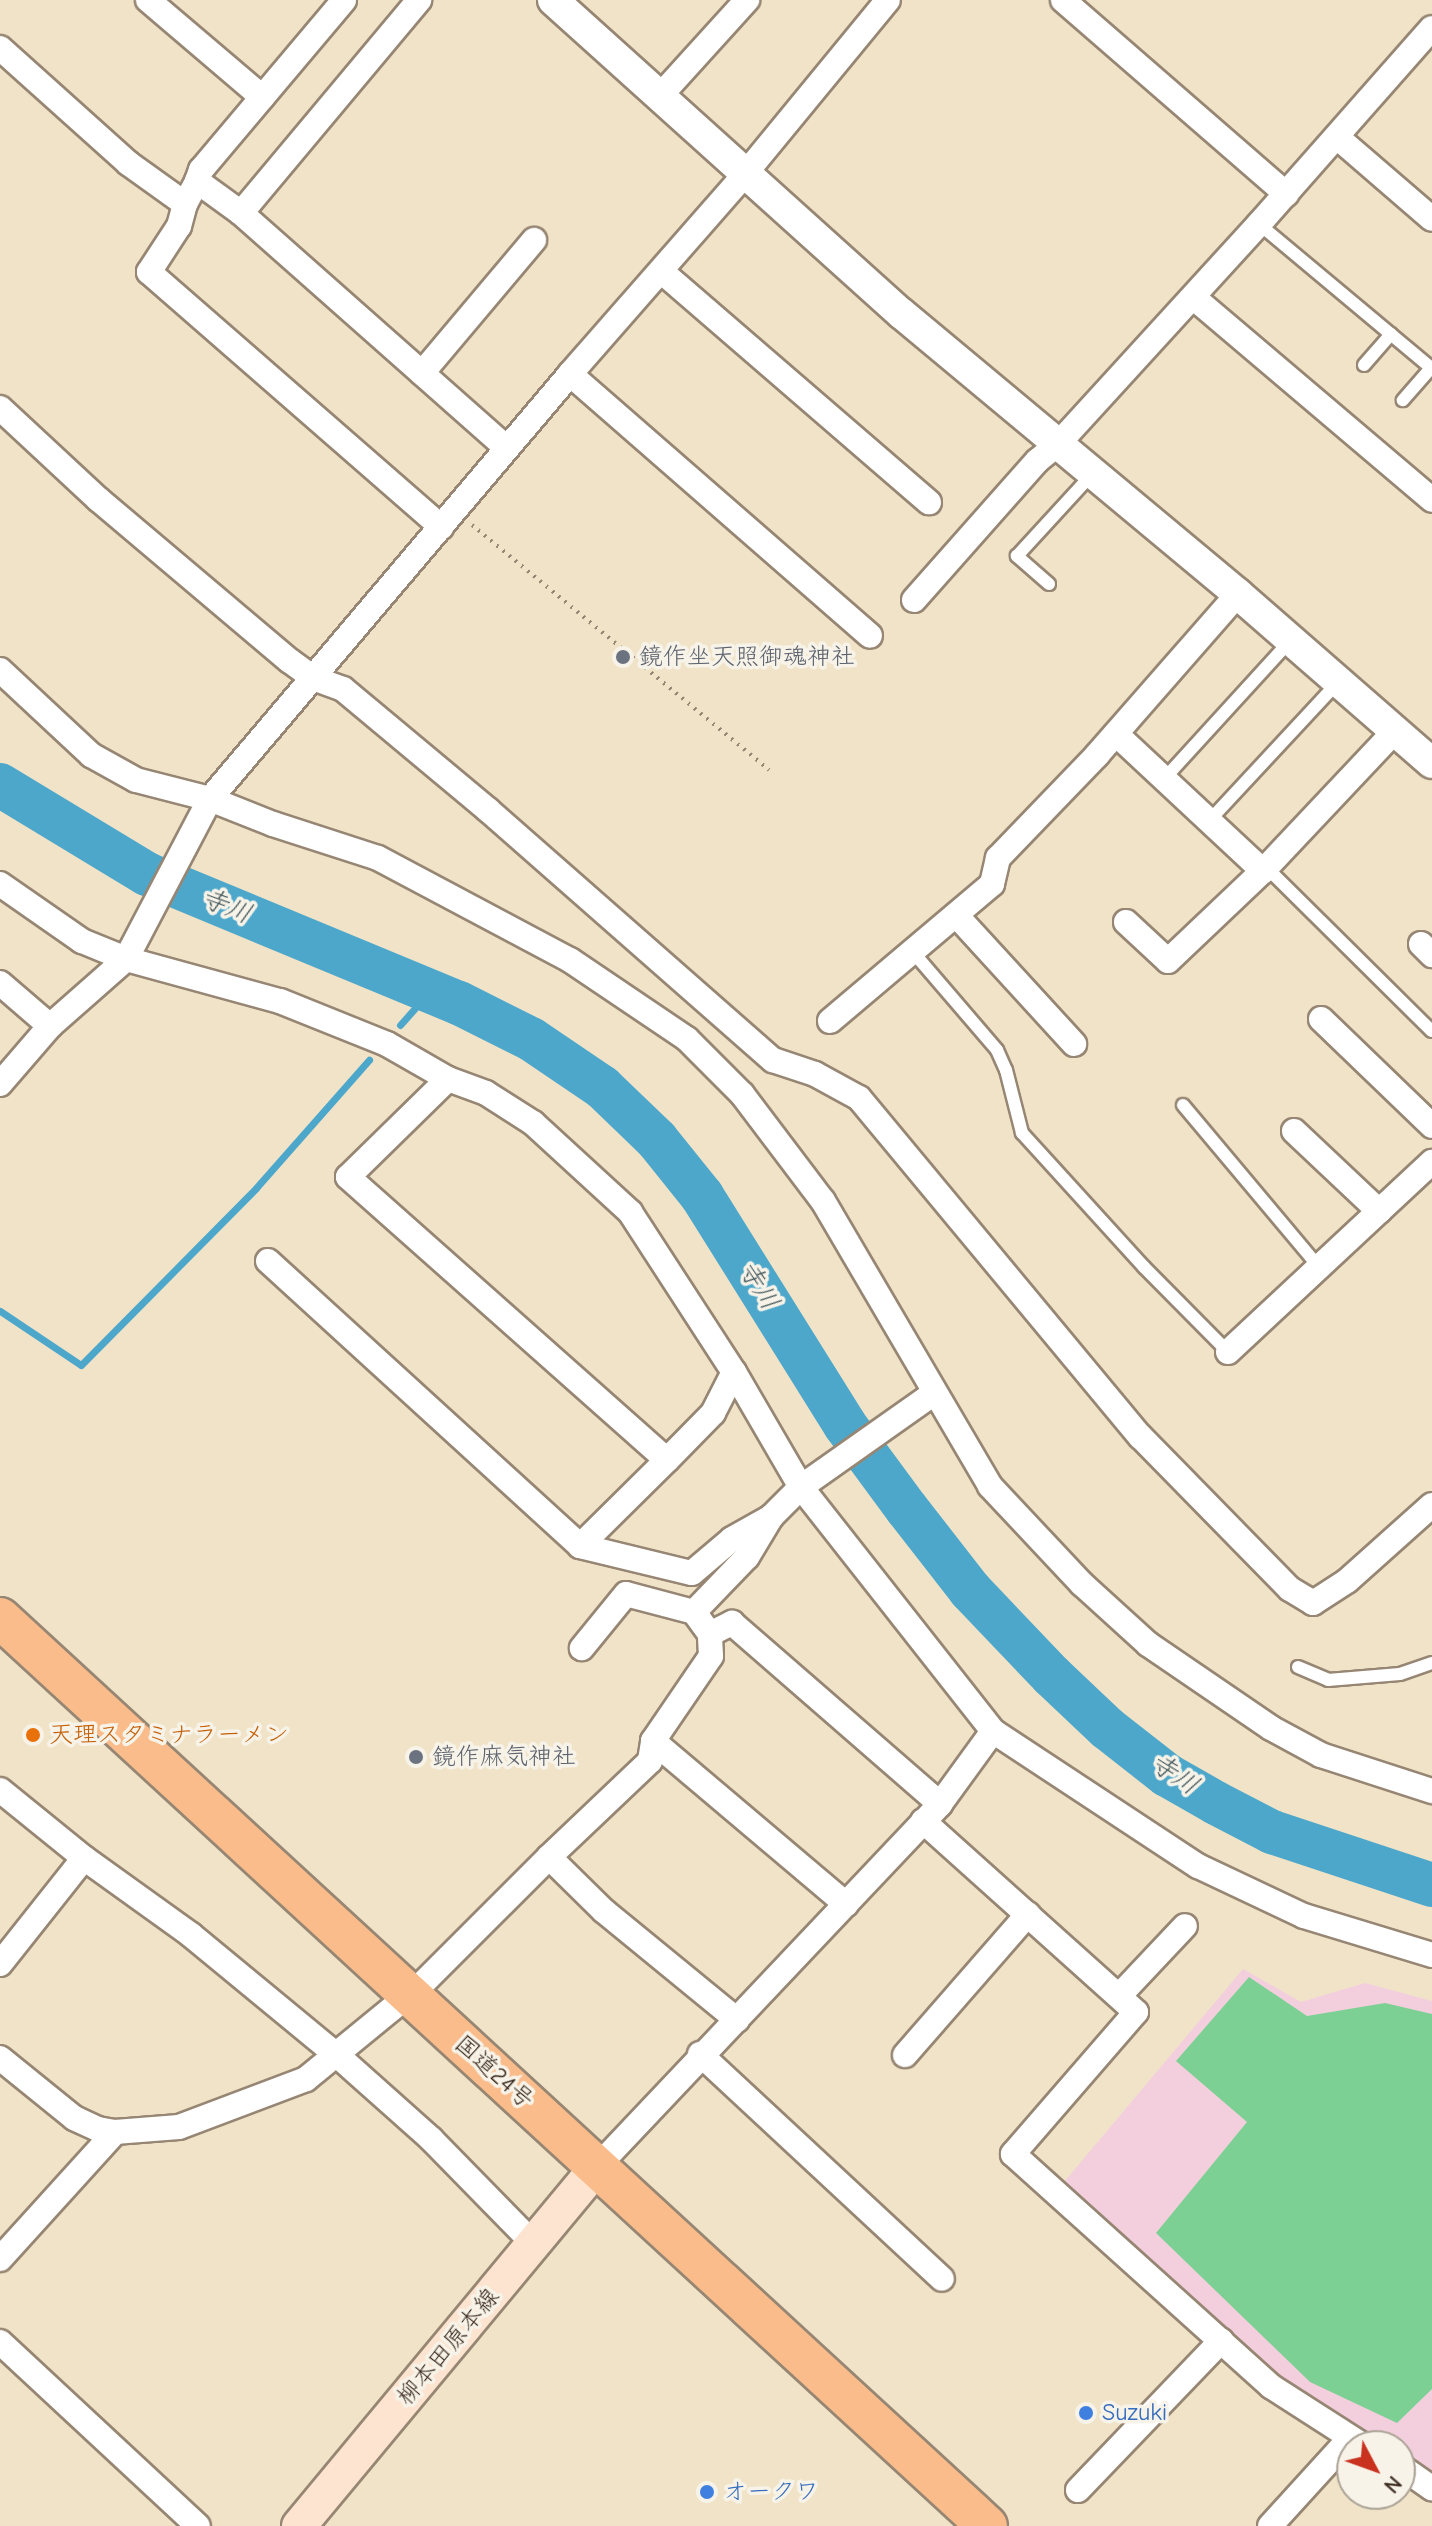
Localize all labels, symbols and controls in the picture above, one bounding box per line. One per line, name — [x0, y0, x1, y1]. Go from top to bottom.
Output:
place label: 鏡作坐天照御魂神社 — [639, 643, 855, 671]
marker: 鏡作坐天照御魂神社 — [614, 648, 632, 666]
water label: 寺川 — [196, 883, 256, 931]
water label: 寺川 — [731, 1256, 785, 1316]
place label: 天理スタミナラーメン — [49, 1721, 289, 1749]
marker: 天理スタミナラーメン — [24, 1726, 42, 1744]
place label: 鏡作麻気神社 — [432, 1743, 576, 1771]
marker: 鏡作麻気神社 — [407, 1748, 425, 1766]
water label: 寺川 — [1144, 1748, 1204, 1802]
street label: 国道24号 — [449, 2029, 539, 2115]
street label: 柳本田原本線 — [391, 2283, 505, 2411]
place label: Suzuki — [1102, 2399, 1167, 2427]
marker: Suzuki — [1077, 2404, 1095, 2422]
north arrow — [1336, 2430, 1416, 2510]
text: N — [1378, 2470, 1407, 2498]
place label: オークワ — [723, 2478, 819, 2506]
marker: オークワ — [698, 2483, 716, 2501]

